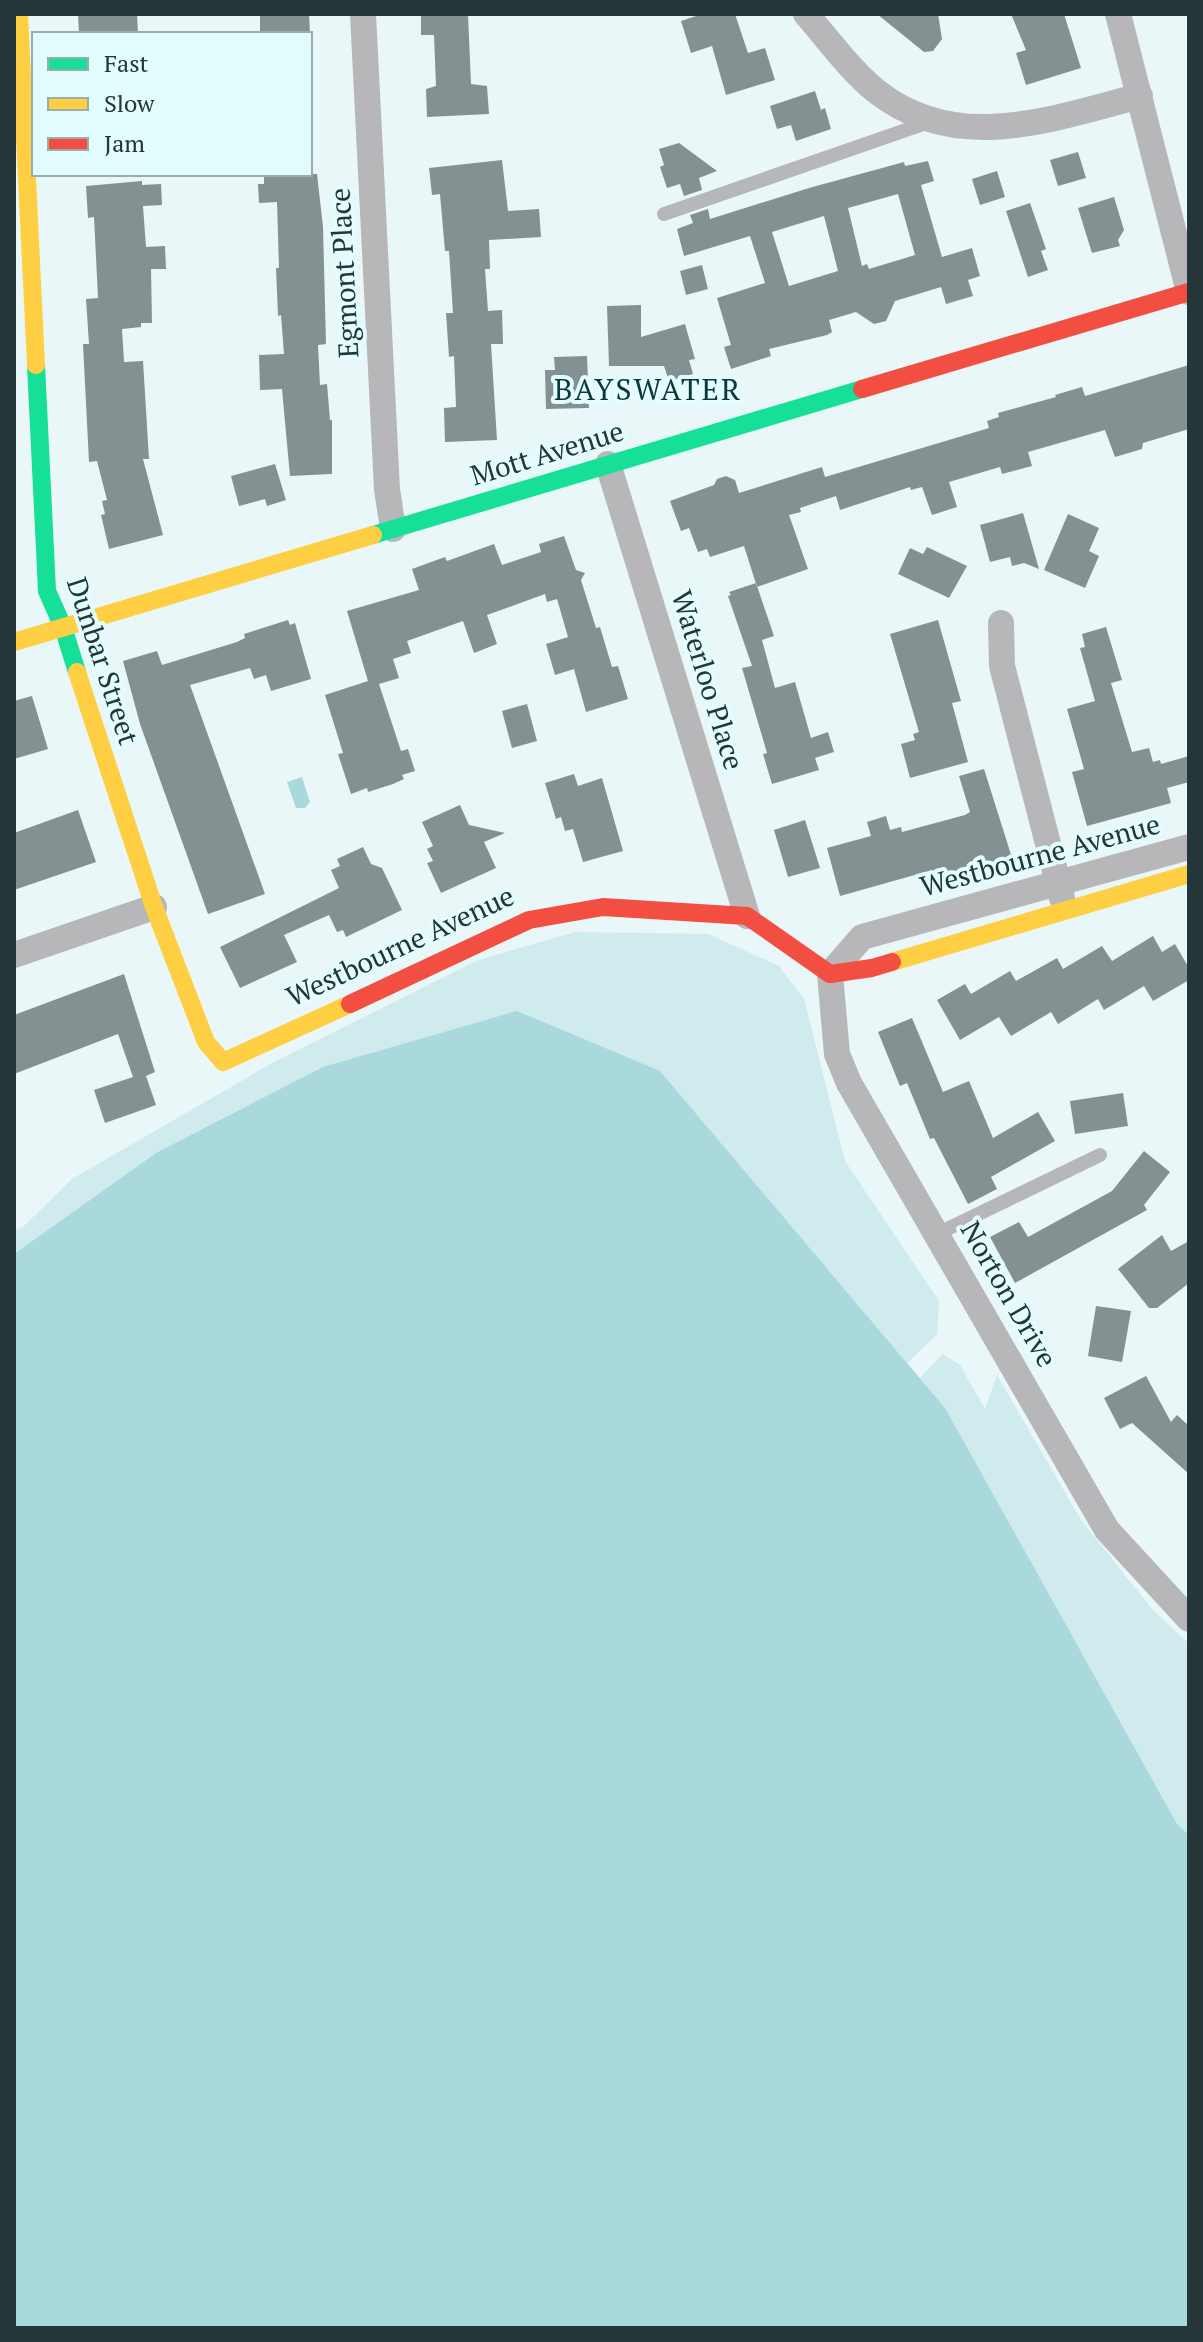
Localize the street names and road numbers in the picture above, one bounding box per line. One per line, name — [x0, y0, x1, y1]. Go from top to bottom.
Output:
street label: Egmont Place — [321, 187, 366, 359]
street label: Mott Avenue — [466, 412, 628, 493]
street label: Dunbar Street — [59, 572, 148, 750]
street label: Waterloo Place — [664, 586, 753, 774]
street label: Westbourne Avenue — [916, 805, 1164, 904]
street label: Westbourne Avenue — [280, 877, 520, 1015]
street label: Norton Drive — [953, 1214, 1066, 1374]

